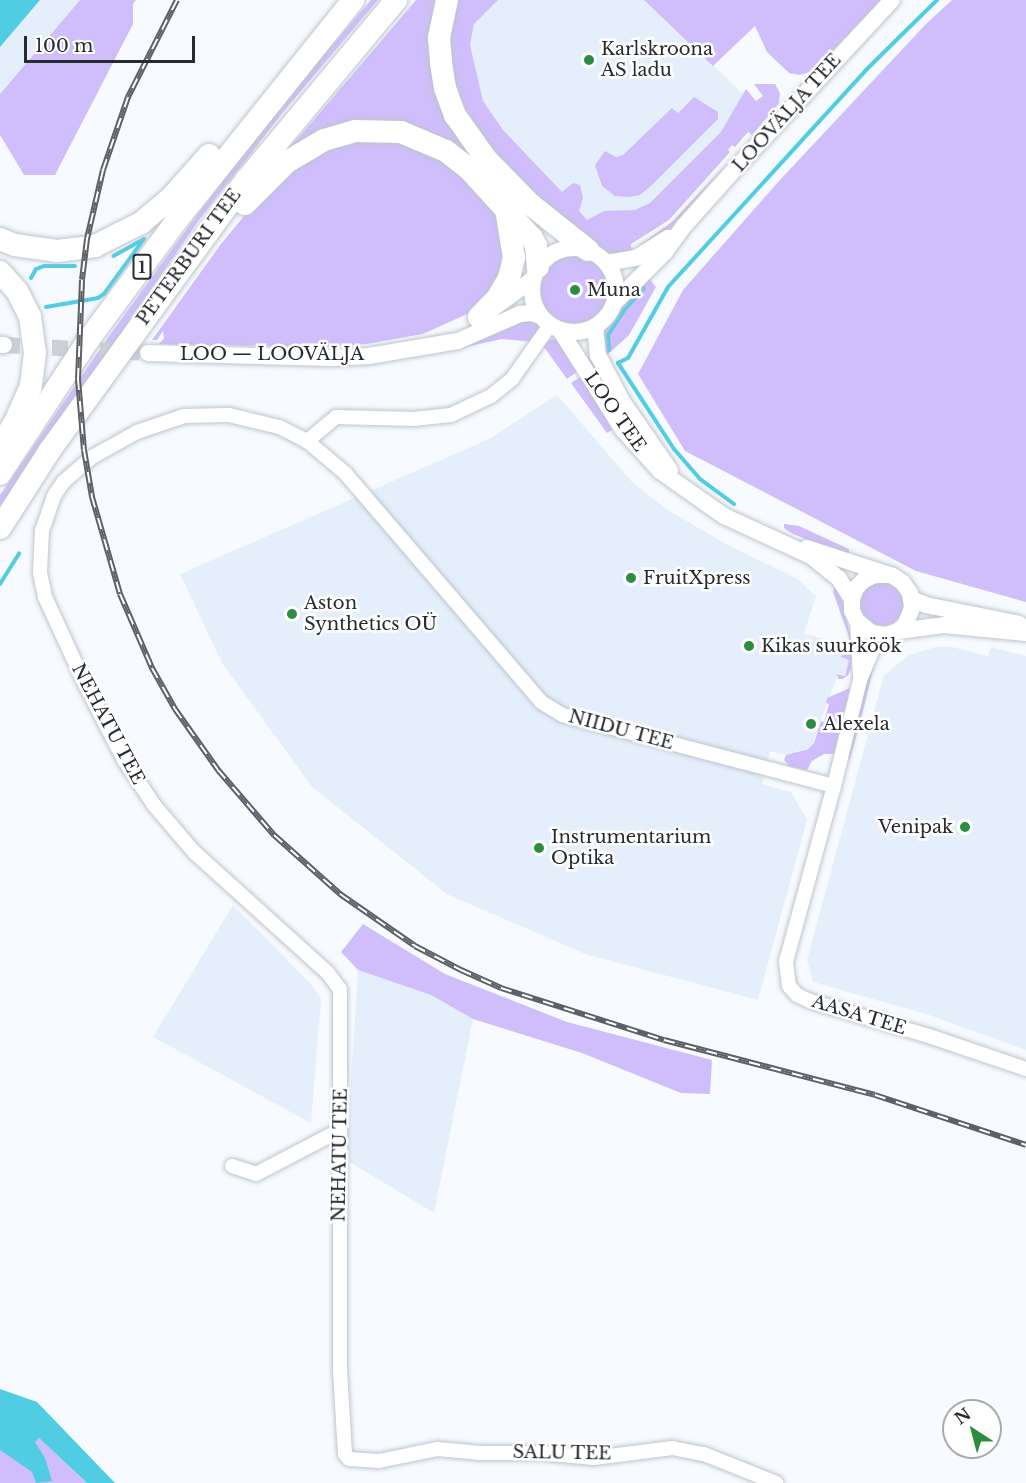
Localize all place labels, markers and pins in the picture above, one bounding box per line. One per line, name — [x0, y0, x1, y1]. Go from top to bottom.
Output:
place label: Karlskroona AS ladu — [601, 39, 713, 82]
marker: Karlskroona AS ladu — [582, 53, 596, 67]
place label: Muna — [587, 279, 641, 301]
marker: Muna — [568, 283, 582, 297]
place label: FruitXpress — [643, 567, 750, 589]
marker: FruitXpress — [624, 571, 638, 585]
place label: Aston Synthetics OÜ — [304, 593, 437, 636]
marker: Aston Synthetics OÜ — [285, 607, 299, 621]
place label: Kikas suurköök — [761, 635, 902, 657]
marker: Kikas suurköök — [742, 639, 756, 653]
place label: Alexela — [823, 713, 890, 735]
marker: Alexela — [804, 717, 818, 731]
place label: Venipak — [878, 816, 953, 838]
marker: Venipak — [958, 820, 972, 834]
place label: Instrumentarium Optika — [551, 827, 711, 870]
marker: Instrumentarium Optika — [532, 841, 546, 855]

